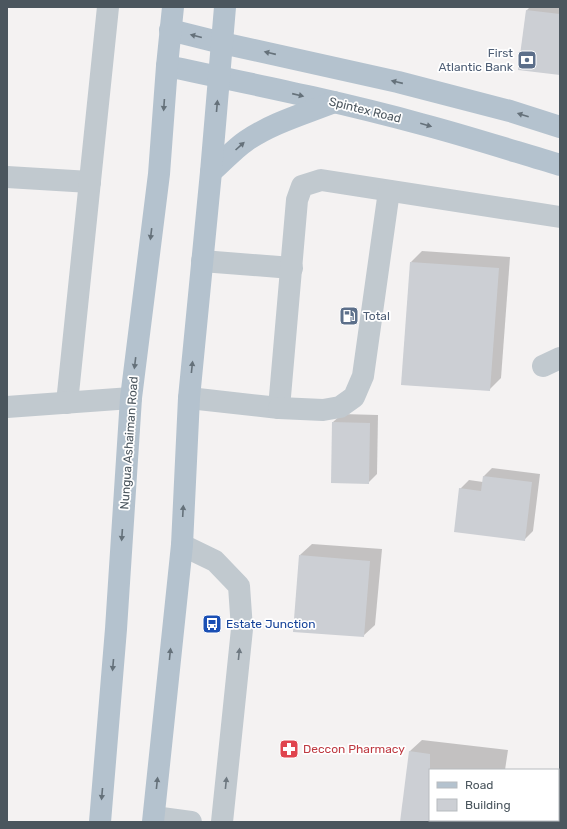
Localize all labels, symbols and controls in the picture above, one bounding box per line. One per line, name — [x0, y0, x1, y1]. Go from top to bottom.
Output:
one-way arrow — [190, 33, 202, 39]
place label: First Atlantic Bank — [439, 46, 514, 74]
bank icon: First Atlantic Bank — [516, 49, 538, 71]
one-way arrow — [264, 50, 277, 56]
one-way arrow — [391, 79, 403, 85]
one-way arrow — [292, 92, 305, 98]
street label: Spintex Road — [327, 94, 403, 126]
one-way arrow — [160, 99, 167, 111]
one-way arrow — [213, 100, 220, 112]
one-way arrow — [517, 112, 529, 118]
one-way arrow — [420, 122, 432, 128]
one-way arrow — [234, 142, 245, 151]
one-way arrow — [148, 228, 155, 240]
fuel station icon: Total — [338, 305, 360, 327]
place label: Total — [363, 309, 390, 323]
one-way arrow — [132, 357, 138, 369]
one-way arrow — [188, 361, 195, 373]
street label: Nungua Ashaiman Road — [117, 376, 141, 510]
one-way arrow — [180, 505, 187, 517]
one-way arrow — [118, 529, 125, 541]
bus stop icon: Estate Junction — [201, 613, 223, 635]
place label: Estate Junction — [226, 617, 315, 631]
one-way arrow — [167, 648, 174, 660]
one-way arrow — [236, 648, 243, 660]
one-way arrow — [109, 659, 116, 671]
pharmacy icon: Deccon Pharmacy — [278, 738, 300, 760]
place label: Deccon Pharmacy — [303, 742, 405, 756]
legend — [429, 769, 559, 821]
one-way arrow — [154, 777, 160, 789]
one-way arrow — [223, 777, 230, 789]
text: Road — [465, 778, 493, 792]
one-way arrow — [99, 788, 105, 800]
text: Building — [465, 798, 511, 812]

